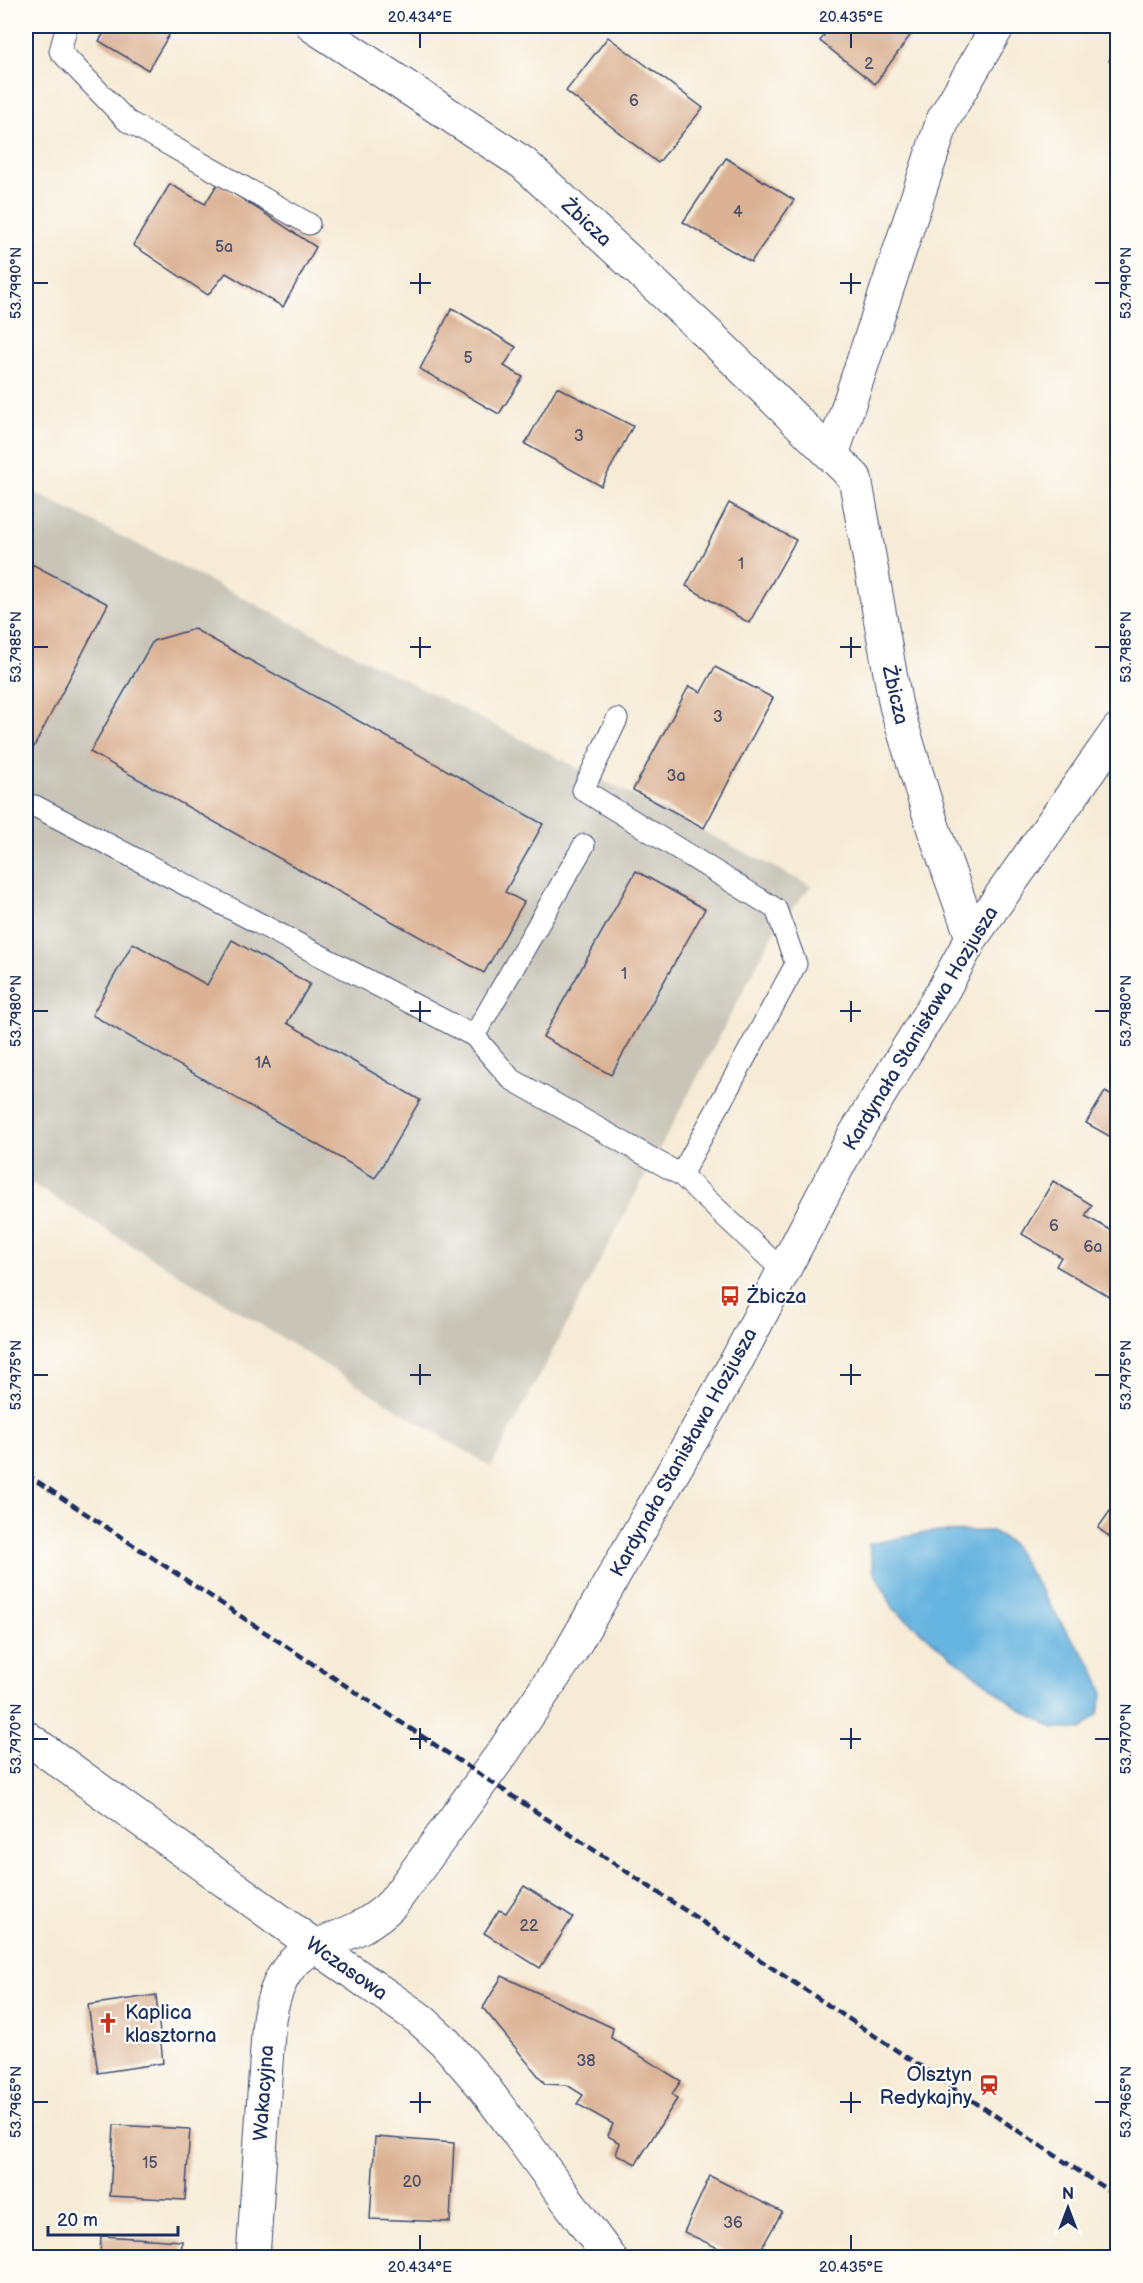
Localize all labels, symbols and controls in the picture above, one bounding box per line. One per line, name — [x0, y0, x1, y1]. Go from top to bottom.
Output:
text: 20.434°E — [388, 8, 452, 27]
text: 20.435°E — [819, 8, 883, 27]
house number: 2 — [864, 55, 874, 74]
house number: 6 — [629, 92, 639, 111]
street label: Żbicza — [556, 192, 617, 252]
house number: 4 — [733, 203, 743, 222]
house number: 5a — [215, 238, 233, 257]
text: 53.7990°N — [7, 247, 26, 319]
text: 53.7990°N — [1117, 247, 1136, 319]
house number: 5 — [463, 349, 473, 368]
house number: 3 — [574, 427, 584, 446]
house number: 1 — [738, 555, 744, 574]
text: 53.7985°N — [7, 611, 26, 683]
text: 53.7985°N — [1117, 611, 1136, 683]
street label: Żbicza — [876, 662, 914, 727]
house number: 3 — [713, 708, 723, 727]
house number: 3a — [667, 767, 685, 786]
street label: Kardynała Stanisława Hozjusza — [838, 902, 1003, 1155]
house number: 1 — [621, 965, 627, 984]
text: 53.7980°N — [7, 975, 26, 1047]
text: 53.7980°N — [1117, 975, 1136, 1047]
house number: 1A — [255, 1054, 271, 1073]
house number: 6 — [1049, 1217, 1059, 1236]
house number: 6a — [1084, 1238, 1102, 1257]
bus stop icon: Żbicza — [718, 1284, 742, 1308]
place label: Żbicza — [746, 1284, 806, 1309]
street label: Kardynała Stanisława Hozjusza — [605, 1324, 762, 1581]
text: 53.7975°N — [7, 1340, 26, 1410]
text: 53.7975°N — [1117, 1340, 1136, 1410]
text: 53.7970°N — [7, 1703, 26, 1775]
text: 53.7970°N — [1117, 1703, 1136, 1775]
house number: 22 — [520, 1917, 539, 1936]
street label: Wczasowa — [301, 1932, 392, 2006]
place label: Kaplica klasztorna — [125, 2001, 217, 2048]
church icon: Kaplica klasztorna — [96, 2011, 120, 2035]
street label: Wakacyjna — [249, 2044, 279, 2142]
house number: 38 — [576, 2052, 596, 2071]
place label: Olsztyn Redykajny — [880, 2063, 972, 2110]
text: 53.7965°N — [7, 2066, 26, 2138]
text: 53.7965°N — [1117, 2066, 1136, 2138]
station icon: Olsztyn Redykajny — [977, 2073, 1001, 2097]
house number: 15 — [142, 2154, 158, 2173]
house number: 20 — [403, 2173, 421, 2192]
north arrow — [1038, 2178, 1098, 2238]
text: N — [1062, 2185, 1074, 2204]
scale bar — [48, 2199, 178, 2237]
text: 20 m — [57, 2210, 98, 2231]
house number: 36 — [723, 2214, 743, 2233]
text: 20.434°E — [388, 2258, 452, 2277]
text: 20.435°E — [819, 2258, 883, 2277]

